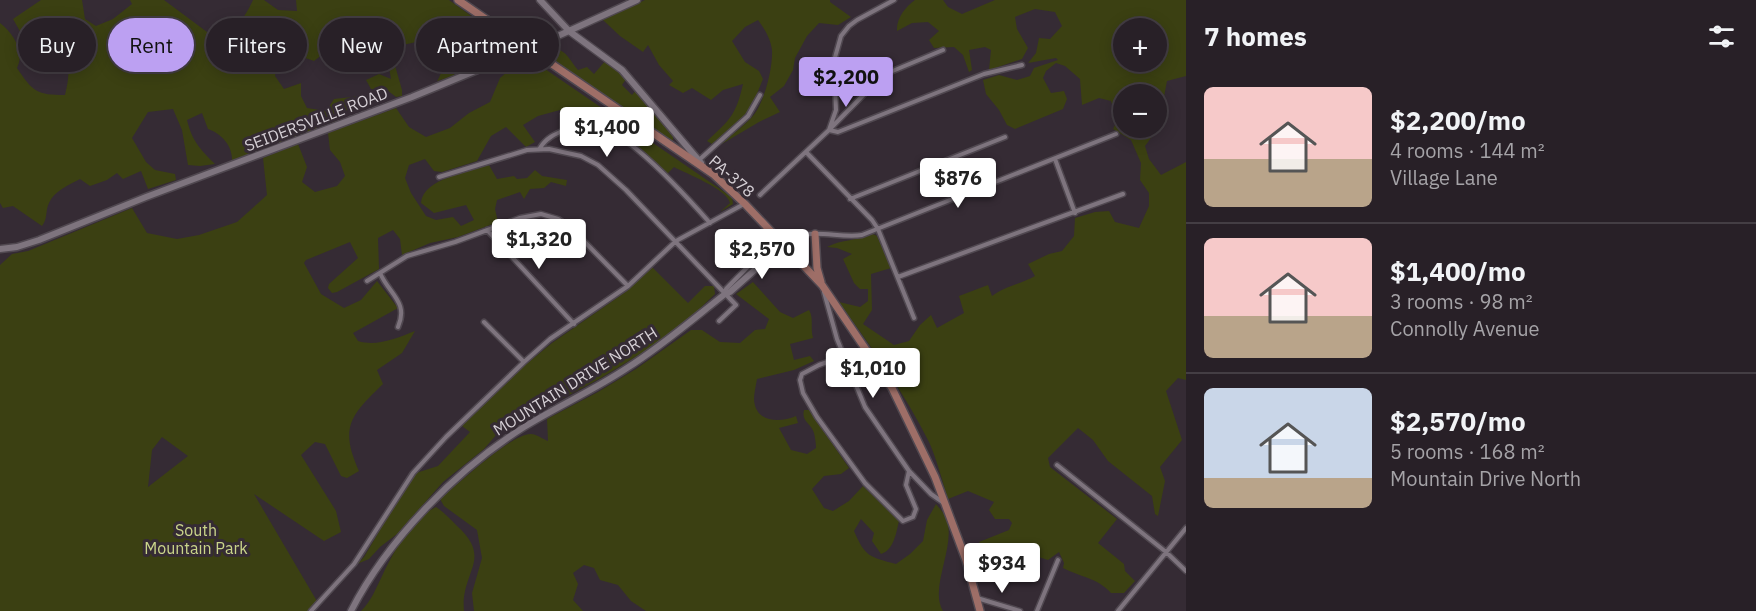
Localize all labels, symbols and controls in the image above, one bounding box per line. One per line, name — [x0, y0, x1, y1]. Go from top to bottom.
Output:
chip: Buy — [18, 18, 96, 72]
chip: Rent — [108, 18, 194, 72]
chip: Filters — [206, 18, 307, 72]
chip: New — [319, 18, 404, 72]
chip: Apartment — [416, 18, 559, 72]
map controls — [1113, 18, 1167, 138]
button: + — [1113, 18, 1167, 72]
text: 7 homes — [1204, 19, 1307, 53]
icon: filters — [1705, 20, 1738, 53]
pin: $2,200 — [797, 57, 895, 108]
text: $2,200 — [813, 63, 879, 90]
street label: SEIDERSVILLE ROAD — [241, 82, 391, 156]
button: − — [1113, 84, 1167, 138]
text: $2,200/mo — [1390, 103, 1526, 137]
pin: $1,400 — [558, 107, 656, 158]
icon: home — [1252, 111, 1324, 183]
text: $1,400 — [574, 113, 640, 140]
text: 4 rooms · 144 m² — [1390, 137, 1545, 164]
street label: PA-378 — [705, 151, 759, 201]
pin: $876 — [922, 158, 994, 209]
text: $876 — [934, 164, 982, 191]
text: Village Lane — [1390, 164, 1498, 191]
pin: $1,320 — [490, 219, 588, 270]
text: $1,320 — [506, 225, 572, 252]
pin: $2,570 — [713, 229, 811, 280]
text: $2,570 — [729, 235, 795, 262]
text: $1,400/mo — [1390, 254, 1526, 288]
icon: home — [1252, 262, 1324, 334]
text: 3 rooms · 98 m² — [1390, 288, 1533, 315]
text: Connolly Avenue — [1390, 315, 1540, 342]
street label: MOUNTAIN DRIVE NORTH — [489, 322, 661, 440]
pin: $1,010 — [824, 348, 922, 399]
text: $1,010 — [840, 354, 906, 381]
text: $2,570/mo — [1390, 404, 1526, 438]
icon: home — [1252, 412, 1324, 484]
text: 5 rooms · 168 m² — [1390, 438, 1545, 465]
text: Mountain Drive North — [1390, 465, 1581, 492]
park label: South Mountain Park — [144, 520, 248, 558]
pin: $934 — [966, 543, 1038, 594]
text: $934 — [978, 549, 1026, 576]

